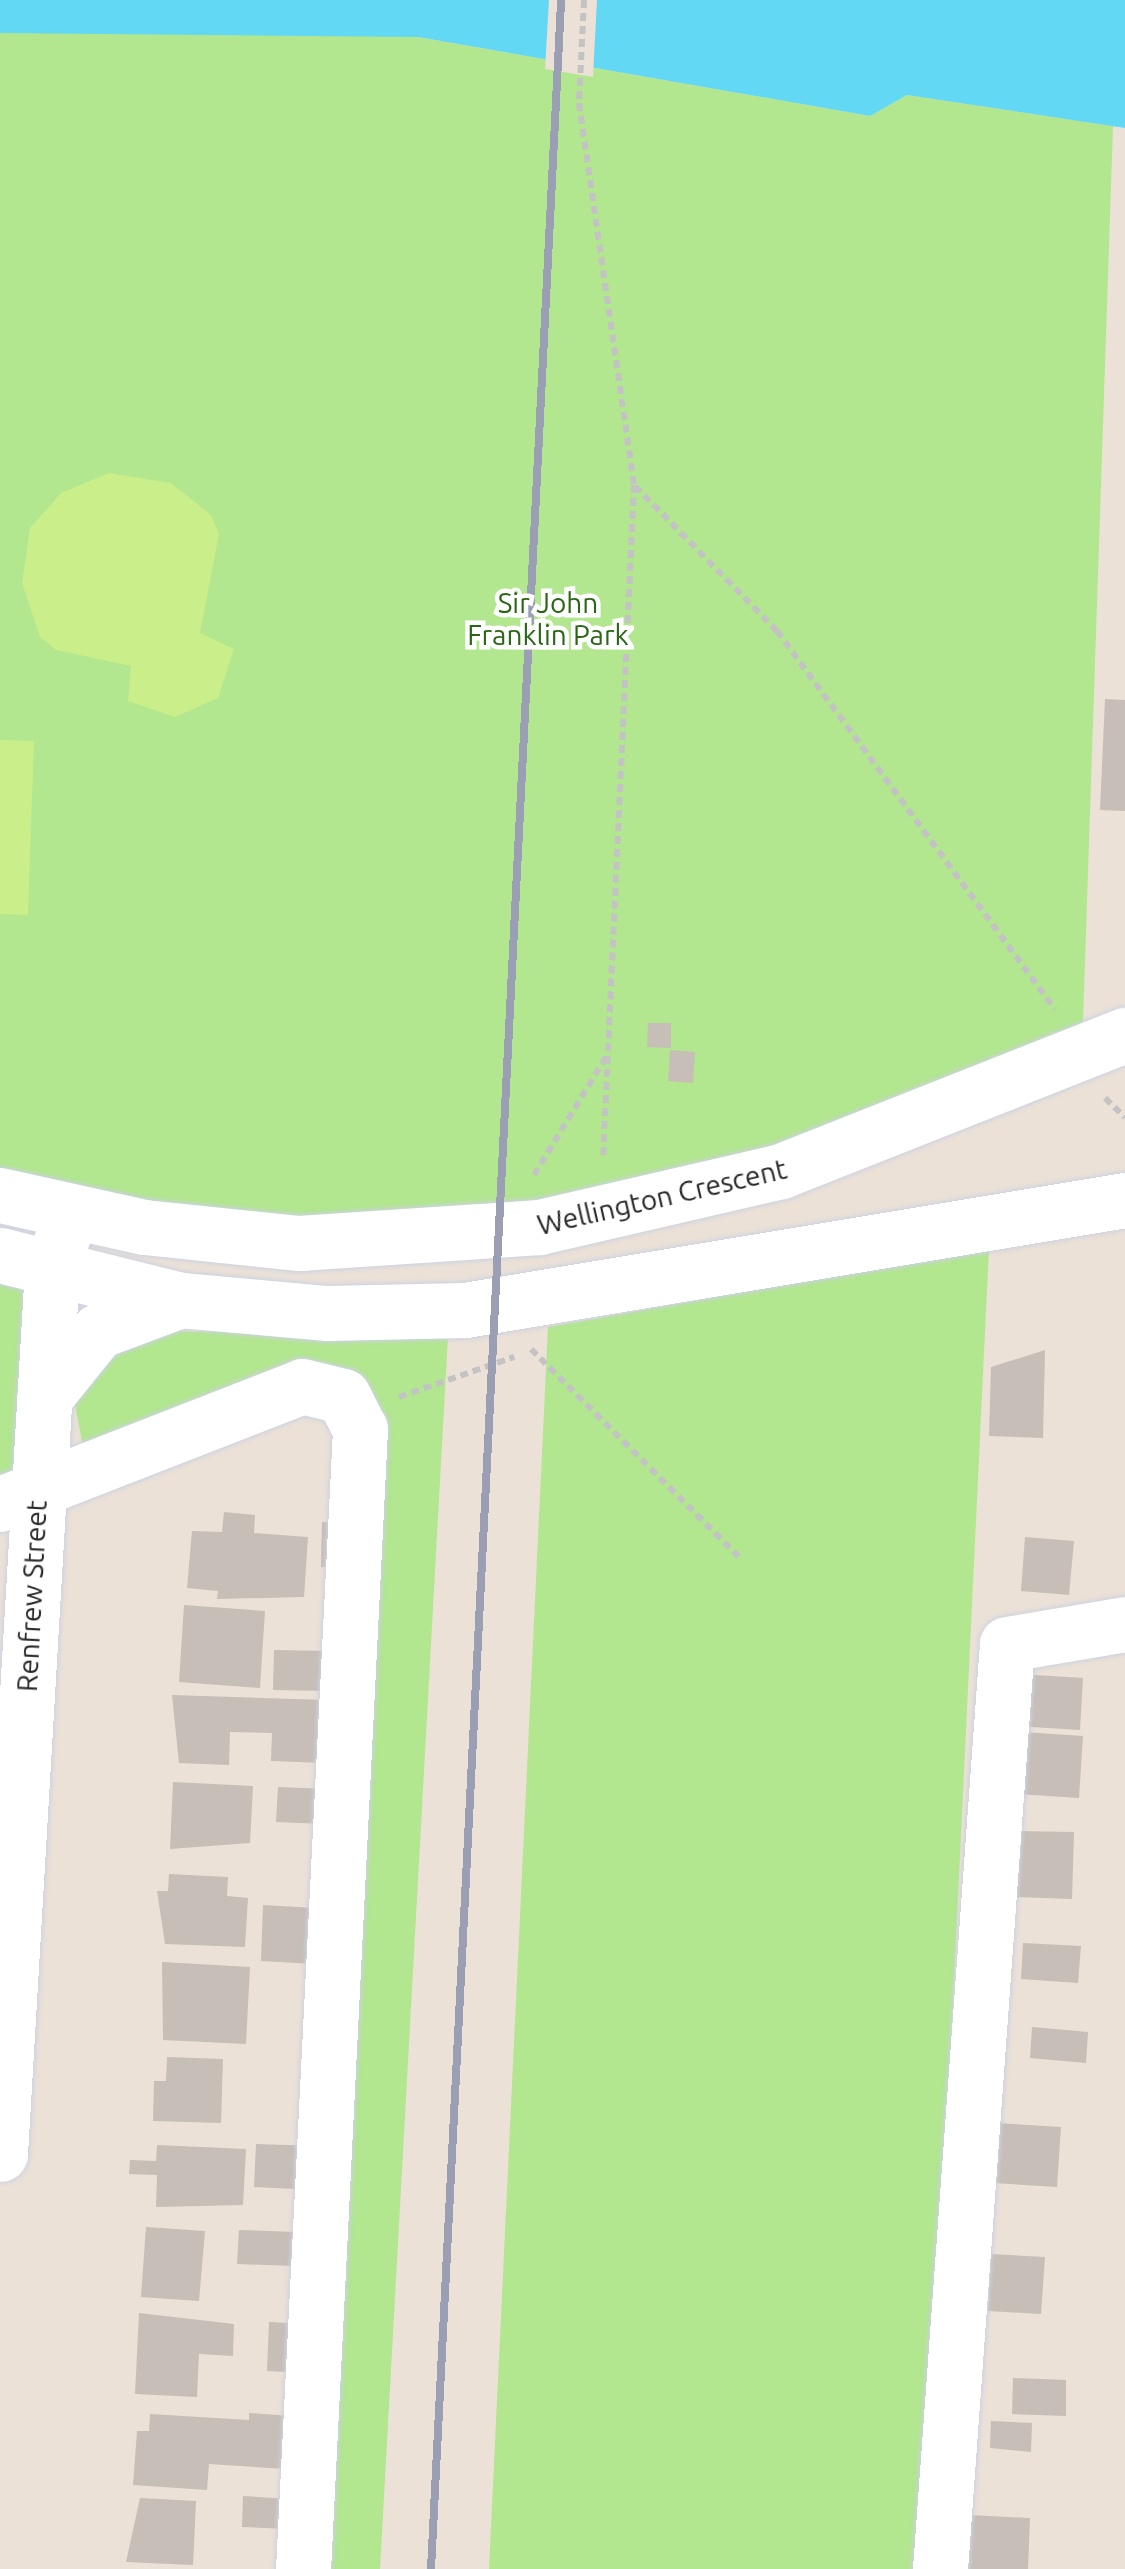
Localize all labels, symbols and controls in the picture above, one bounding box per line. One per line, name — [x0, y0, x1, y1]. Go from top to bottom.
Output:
park label: Sir John Franklin Park — [467, 586, 629, 652]
street label: Wellington Crescent — [534, 1152, 790, 1242]
street label: Renfrew Street — [10, 1499, 54, 1693]

